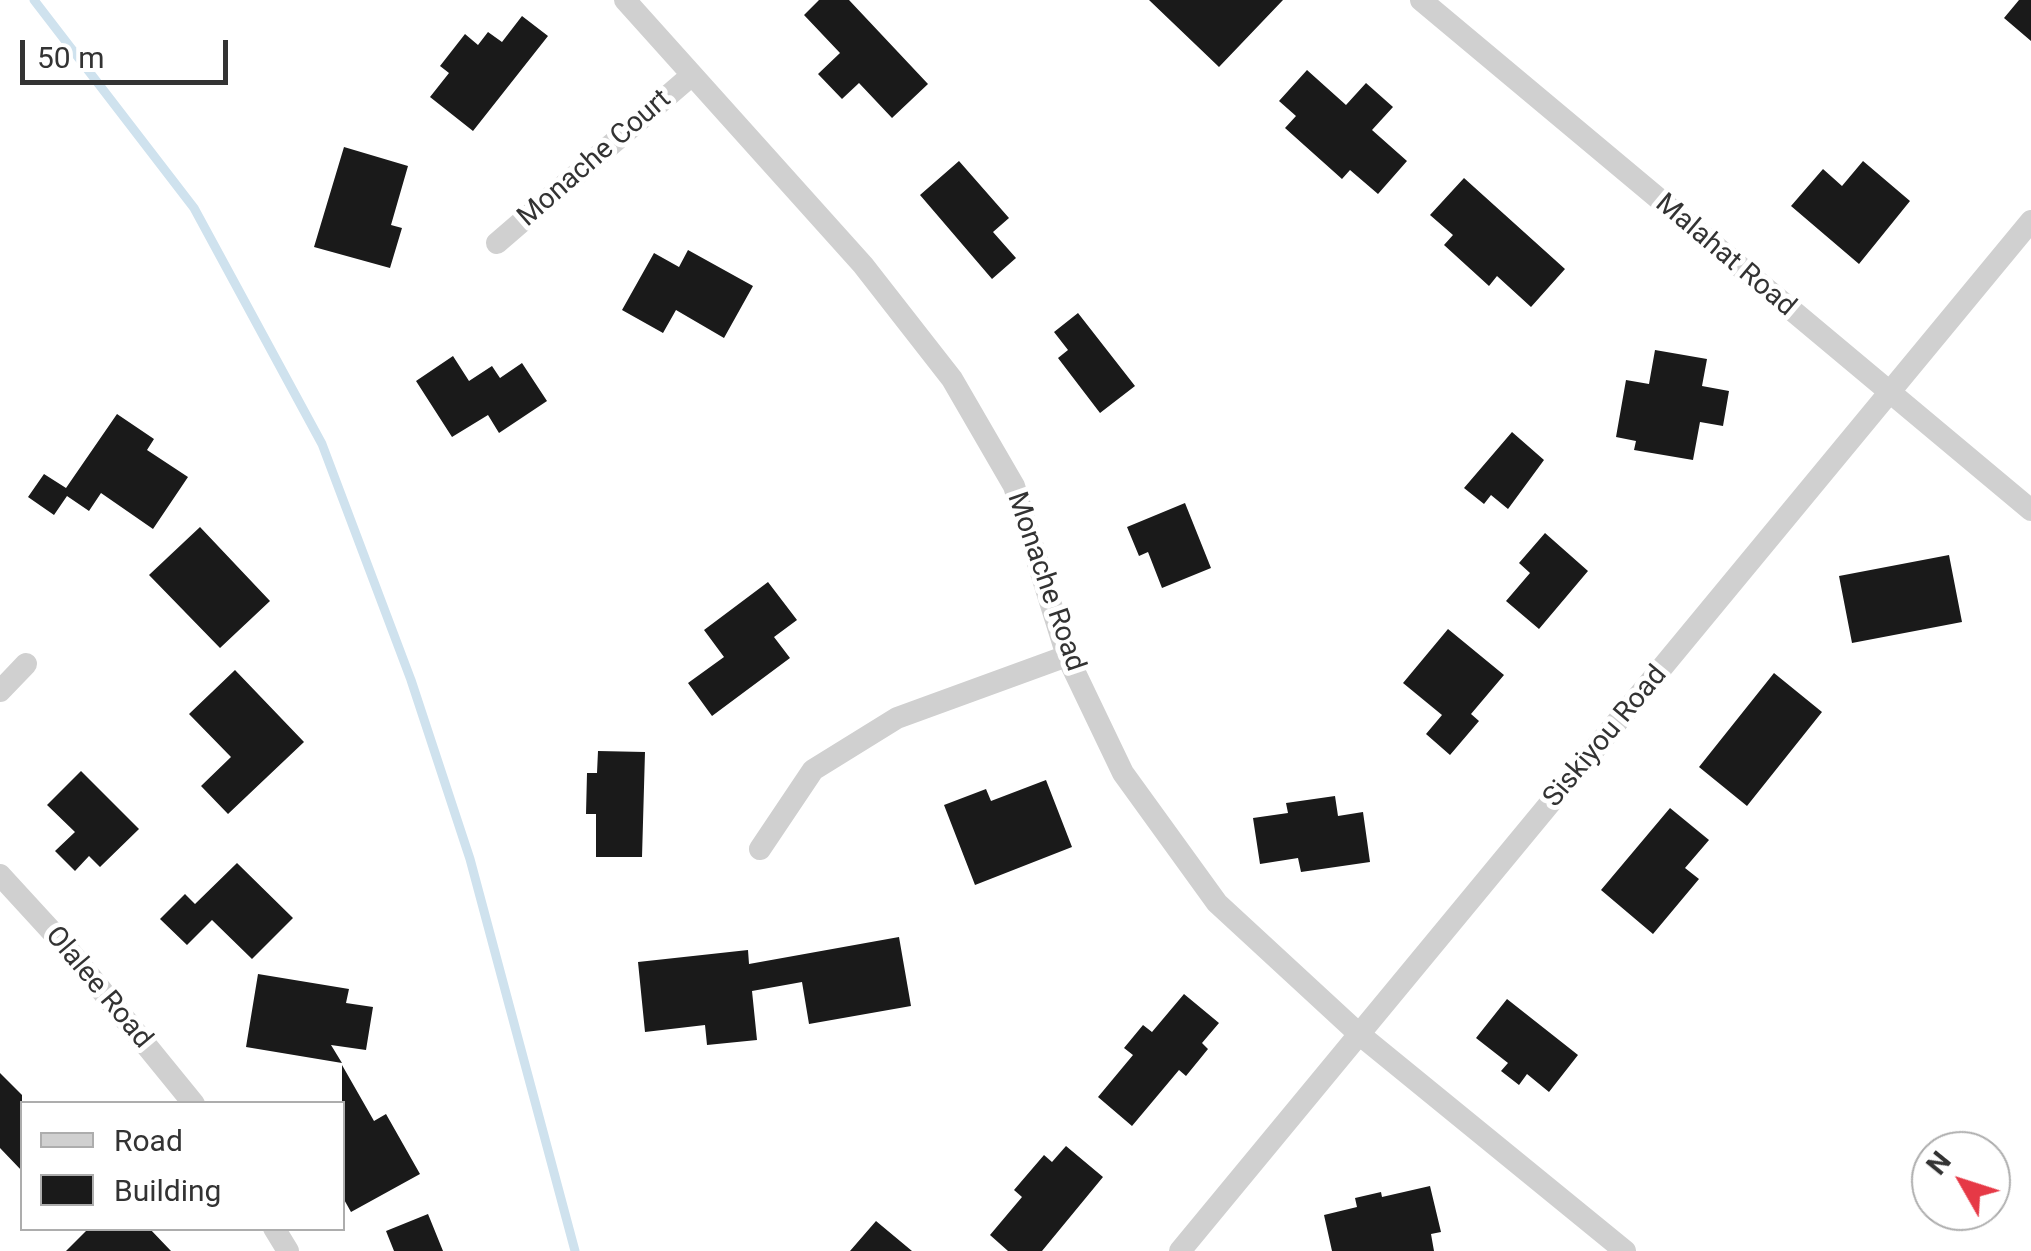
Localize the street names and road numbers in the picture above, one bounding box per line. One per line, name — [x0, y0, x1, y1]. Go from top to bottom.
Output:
street label: Monache Court — [512, 83, 678, 235]
street label: Malahat Road — [1648, 188, 1802, 324]
street label: Monache Road — [999, 488, 1091, 676]
street label: Siskiyou Road — [1537, 659, 1675, 815]
street label: Olalee Road — [37, 920, 159, 1056]

